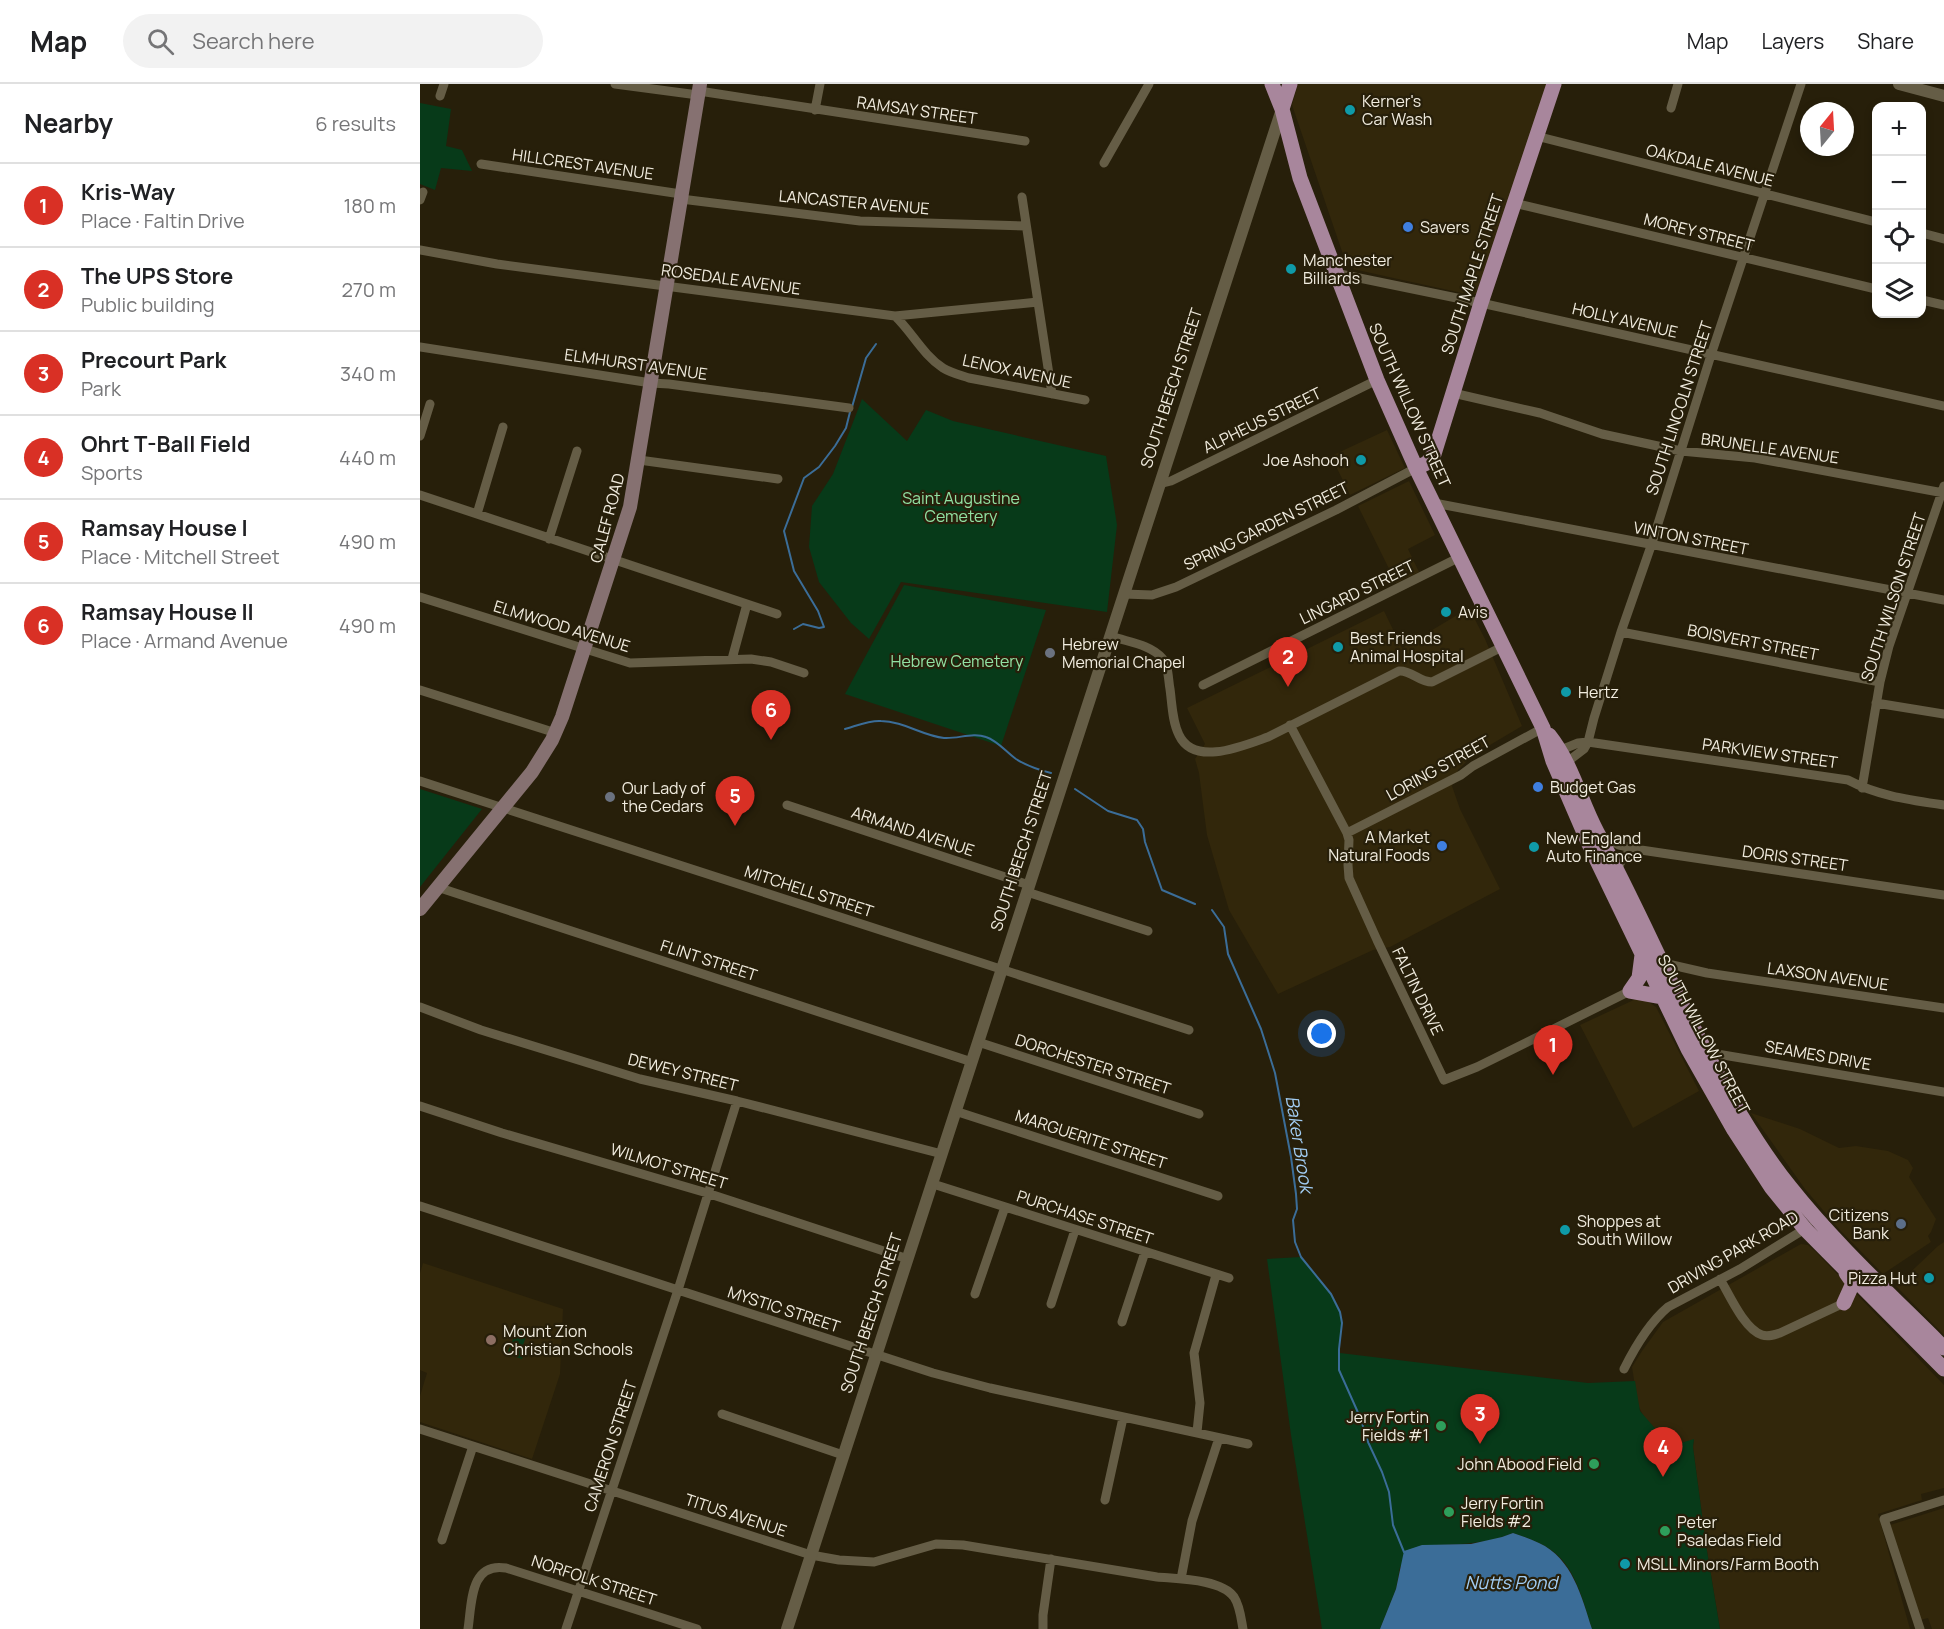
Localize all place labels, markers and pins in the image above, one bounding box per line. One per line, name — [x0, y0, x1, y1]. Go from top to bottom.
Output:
place label: Kerner's Car Wash — [1362, 90, 1432, 130]
marker: Kerner's Car Wash — [1343, 103, 1357, 117]
place label: Savers — [1420, 216, 1469, 238]
marker: Savers — [1401, 220, 1415, 234]
place label: Manchester Billiards — [1303, 249, 1392, 289]
marker: Manchester Billiards — [1284, 262, 1298, 276]
place label: Joe Ashooh — [1263, 449, 1349, 471]
marker: Joe Ashooh — [1354, 453, 1368, 467]
place label: Avis — [1458, 601, 1488, 623]
marker: Avis — [1439, 605, 1453, 619]
place label: Best Friends Animal Hospital — [1350, 627, 1464, 667]
place label: Hebrew Memorial Chapel — [1062, 633, 1185, 673]
pin: 2 — [1268, 638, 1308, 687]
marker: Best Friends Animal Hospital — [1331, 640, 1345, 654]
marker: Hebrew Memorial Chapel — [1043, 646, 1057, 660]
place label: Hertz — [1578, 681, 1619, 703]
marker: Hertz — [1559, 685, 1573, 699]
pin: 6 — [752, 690, 790, 740]
pin: 5 — [716, 776, 754, 826]
place label: Budget Gas — [1550, 776, 1636, 798]
place label: Our Lady of the Cedars — [622, 777, 706, 817]
marker: Budget Gas — [1531, 780, 1545, 794]
marker: Our Lady of the Cedars — [603, 790, 617, 804]
place label: A Market Natural Foods — [1328, 826, 1430, 866]
place label: New England Auto Finance — [1546, 827, 1642, 867]
marker: A Market Natural Foods — [1435, 839, 1449, 853]
marker: New England Auto Finance — [1527, 840, 1541, 854]
pin: 1 — [1534, 1026, 1572, 1075]
place label: Citizens Bank — [1829, 1204, 1890, 1244]
place label: Shoppes at South Willow — [1577, 1210, 1672, 1250]
marker: Citizens Bank — [1894, 1217, 1908, 1231]
marker: Shoppes at South Willow — [1558, 1223, 1572, 1237]
place label: Pizza Hut — [1848, 1267, 1917, 1289]
marker: Pizza Hut — [1922, 1271, 1936, 1285]
place label: Mount Zion Christian Schools — [503, 1320, 633, 1360]
marker: Mount Zion Christian Schools — [484, 1333, 498, 1347]
pin: 3 — [1460, 1394, 1500, 1444]
place label: Jerry Fortin Fields #1 — [1346, 1406, 1429, 1446]
marker: Jerry Fortin Fields #1 — [1434, 1419, 1448, 1433]
pin: 4 — [1644, 1428, 1682, 1477]
place label: John Abood Field — [1457, 1453, 1582, 1475]
marker: John Abood Field — [1587, 1457, 1601, 1471]
place label: Jerry Fortin Fields #2 — [1461, 1492, 1544, 1532]
marker: Jerry Fortin Fields #2 — [1442, 1505, 1456, 1519]
place label: Peter Psaledas Field — [1677, 1511, 1781, 1551]
marker: Peter Psaledas Field — [1658, 1524, 1672, 1538]
place label: MSLL Minors/Farm Booth — [1637, 1553, 1819, 1575]
marker: MSLL Minors/Farm Booth — [1618, 1557, 1632, 1571]

